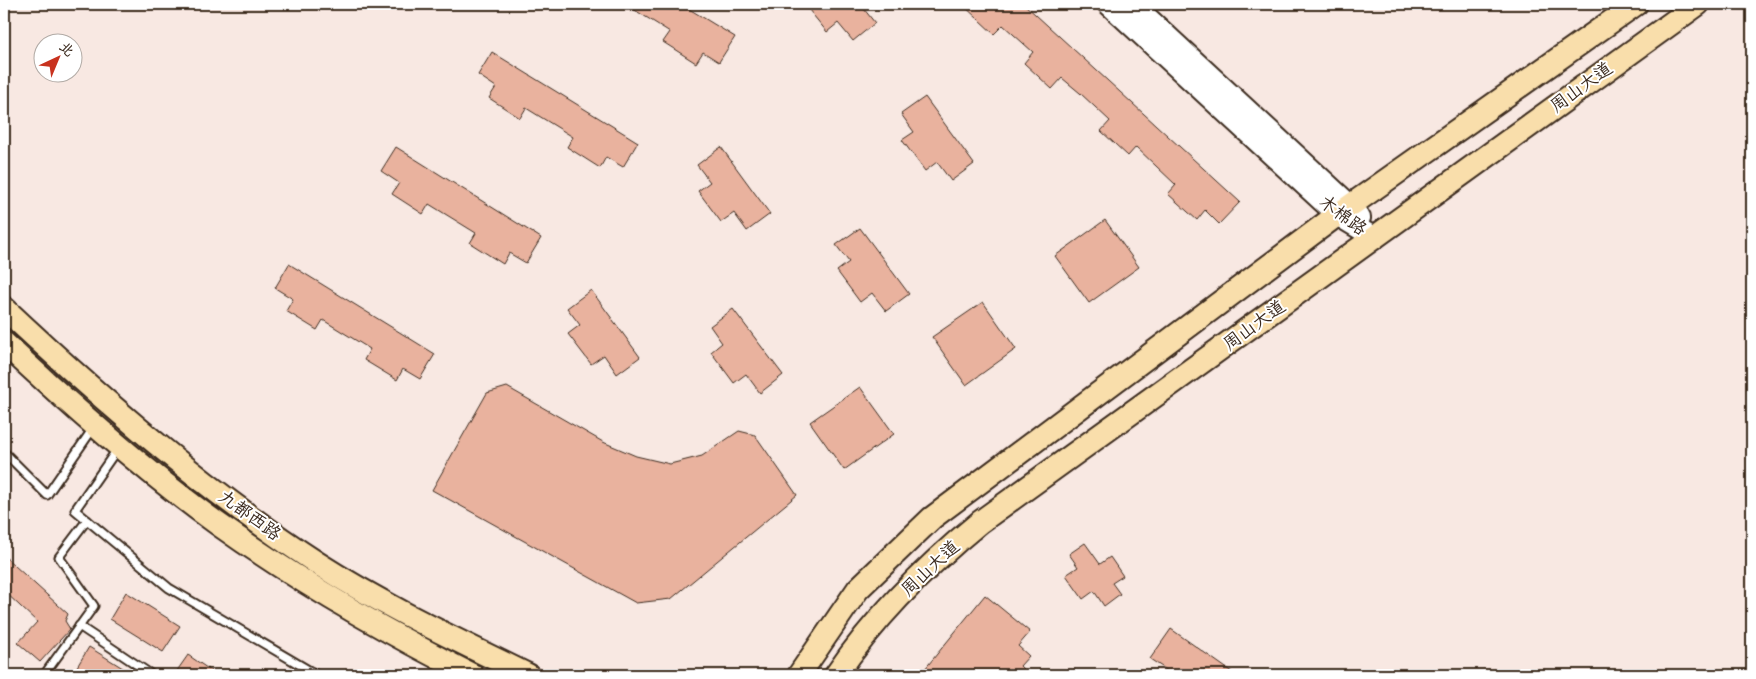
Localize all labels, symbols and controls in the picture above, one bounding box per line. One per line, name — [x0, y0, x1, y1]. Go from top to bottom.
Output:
north arrow — [32, 32, 82, 82]
text: 北 — [54, 38, 78, 62]
street label: 周山大道 — [1546, 58, 1619, 120]
street label: 木棉路 — [1312, 191, 1371, 243]
street label: 周山大道 — [1219, 296, 1292, 358]
street label: 九都西路 — [212, 486, 285, 548]
street label: 周山大道 — [897, 536, 967, 604]

